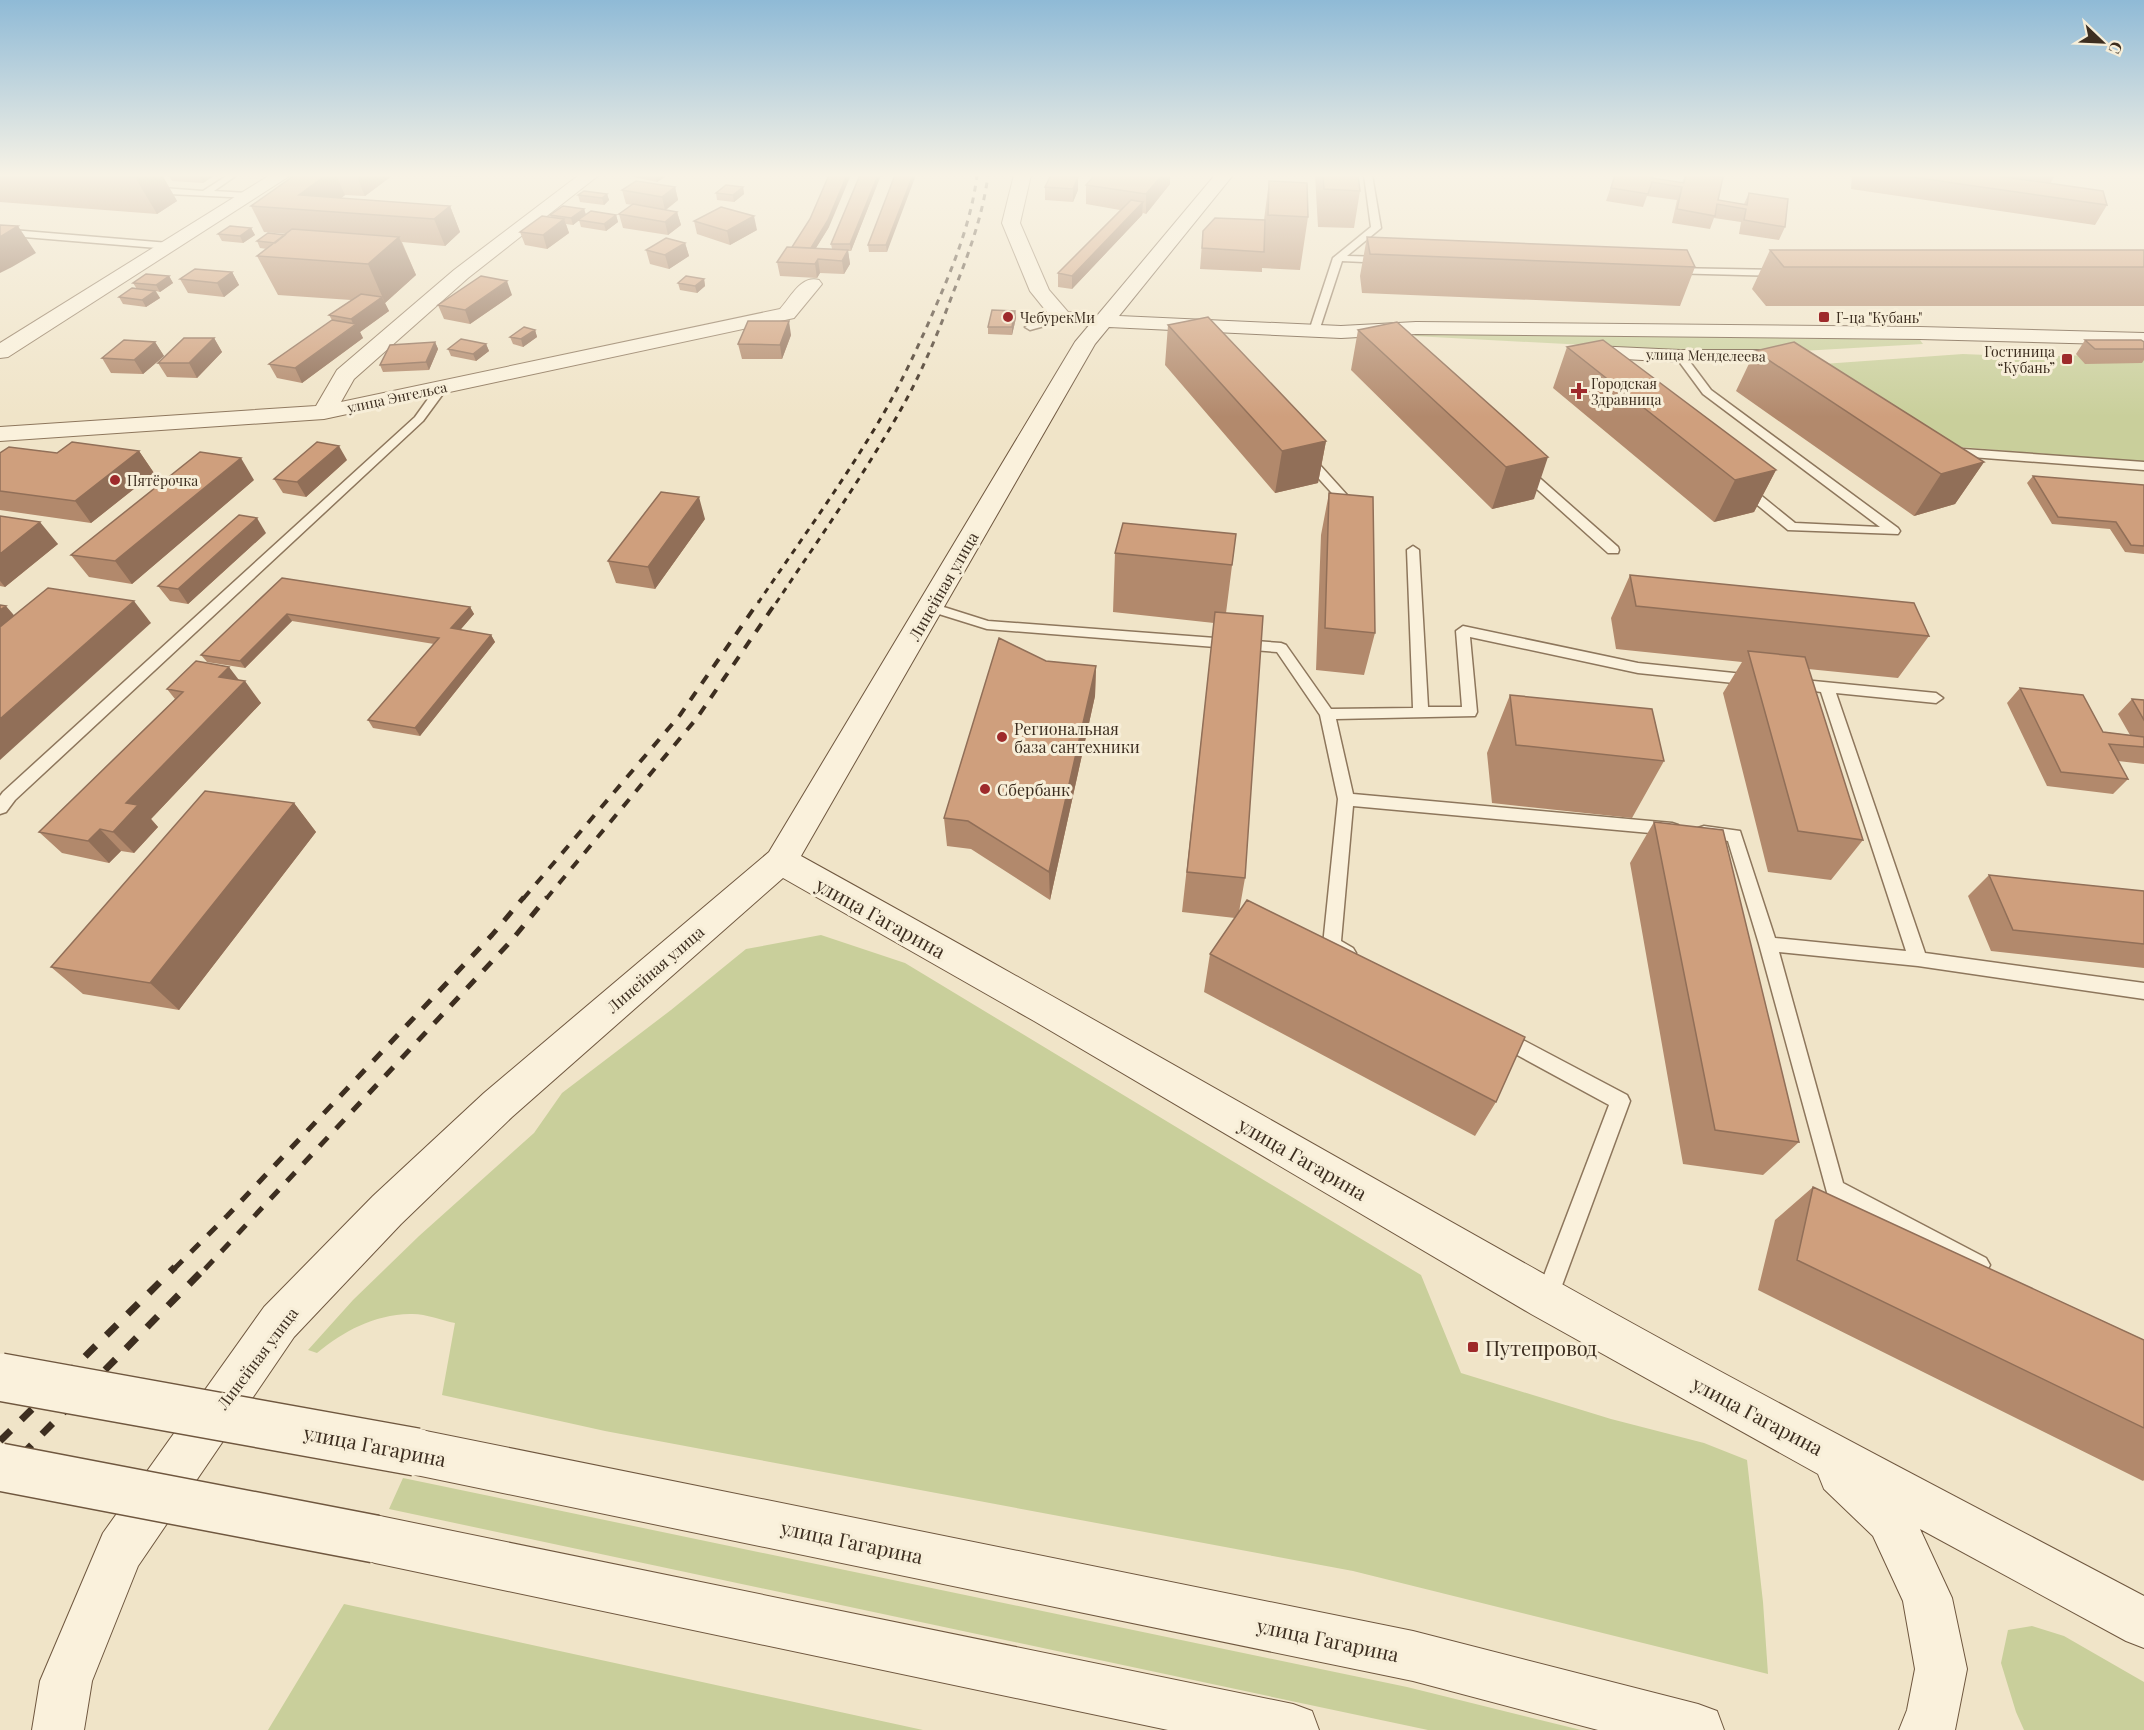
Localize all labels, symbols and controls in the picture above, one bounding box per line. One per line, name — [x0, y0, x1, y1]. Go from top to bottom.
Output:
north arrow — [2072, 12, 2132, 72]
text: С — [2104, 39, 2128, 57]
place label: ЧебурекМи — [1020, 308, 1095, 327]
place label: Г-ца "Кубань" — [1836, 308, 1922, 327]
marker: ЧебурекМи — [1001, 310, 1015, 324]
marker: Г-ца "Кубань" — [1817, 310, 1831, 324]
place label: Гостиница “Кубань” — [1984, 342, 2055, 377]
street label: улица Менделеева — [1645, 344, 1766, 366]
marker: Гостиница “Кубань” — [2060, 352, 2074, 366]
place label: Городская Здравница — [1591, 374, 1661, 409]
street label: улица Энгельса — [344, 377, 449, 417]
marker: Городская Здравница — [1572, 384, 1586, 398]
place label: Пятёрочка — [127, 471, 198, 490]
marker: Пятёрочка — [108, 473, 122, 487]
street label: Линейная улица — [903, 528, 983, 645]
place label: Региональная база сантехники — [1014, 718, 1140, 757]
marker: Региональная база сантехники — [995, 730, 1009, 744]
place label: Сбербанк — [997, 779, 1070, 800]
marker: Сбербанк — [978, 782, 992, 796]
street label: улица Гагарина — [810, 870, 951, 964]
street label: Линейная улица — [601, 921, 708, 1018]
street label: улица Гагарина — [1233, 1110, 1372, 1206]
street label: Линейная улица — [211, 1303, 302, 1414]
place label: Путепровод — [1485, 1334, 1598, 1361]
marker: Путепровод — [1466, 1340, 1480, 1354]
street label: улица Гагарина — [1687, 1369, 1828, 1461]
street label: улица Гагарина — [300, 1418, 449, 1472]
street label: улица Гагарина — [777, 1513, 926, 1569]
street label: улица Гагарина — [1253, 1611, 1402, 1667]

